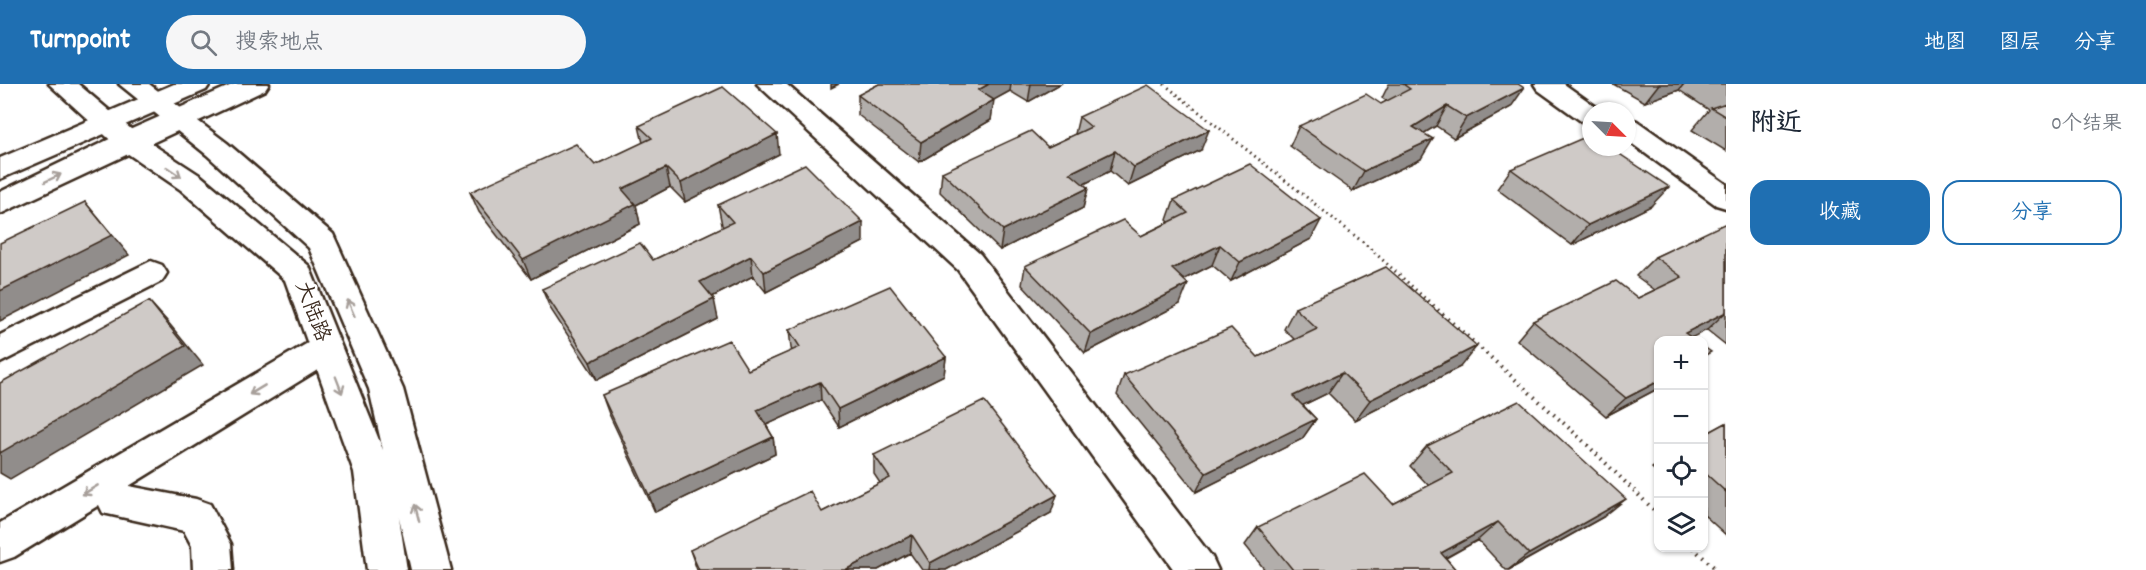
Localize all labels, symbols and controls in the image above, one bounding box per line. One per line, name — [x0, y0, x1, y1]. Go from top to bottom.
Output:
search box — [166, 15, 586, 69]
text: Turnpoint — [30, 22, 130, 62]
icon: search — [187, 26, 220, 59]
text: 搜索地点 — [235, 28, 323, 59]
text: 地图 — [1924, 29, 1966, 59]
text: 图层 — [1999, 29, 2041, 59]
text: 分享 — [2074, 29, 2116, 59]
north arrow — [1582, 102, 1636, 156]
text: 附近 — [1750, 106, 1802, 143]
text: 0个结果 — [2051, 111, 2122, 139]
one-way arrow — [165, 166, 182, 178]
one-way arrow — [43, 172, 61, 184]
button: 收藏 — [1750, 180, 1930, 245]
button: 分享 — [1942, 180, 2122, 245]
street label: 大陆路 — [286, 277, 336, 347]
one-way arrow — [345, 300, 356, 318]
map controls — [1654, 336, 1708, 552]
button: + — [1654, 336, 1708, 390]
one-way arrow — [334, 375, 345, 394]
one-way arrow — [249, 384, 266, 396]
button: − — [1654, 390, 1708, 444]
button: locate — [1654, 444, 1708, 498]
one-way arrow — [82, 484, 99, 496]
button: layers — [1654, 498, 1708, 552]
one-way arrow — [411, 504, 423, 523]

